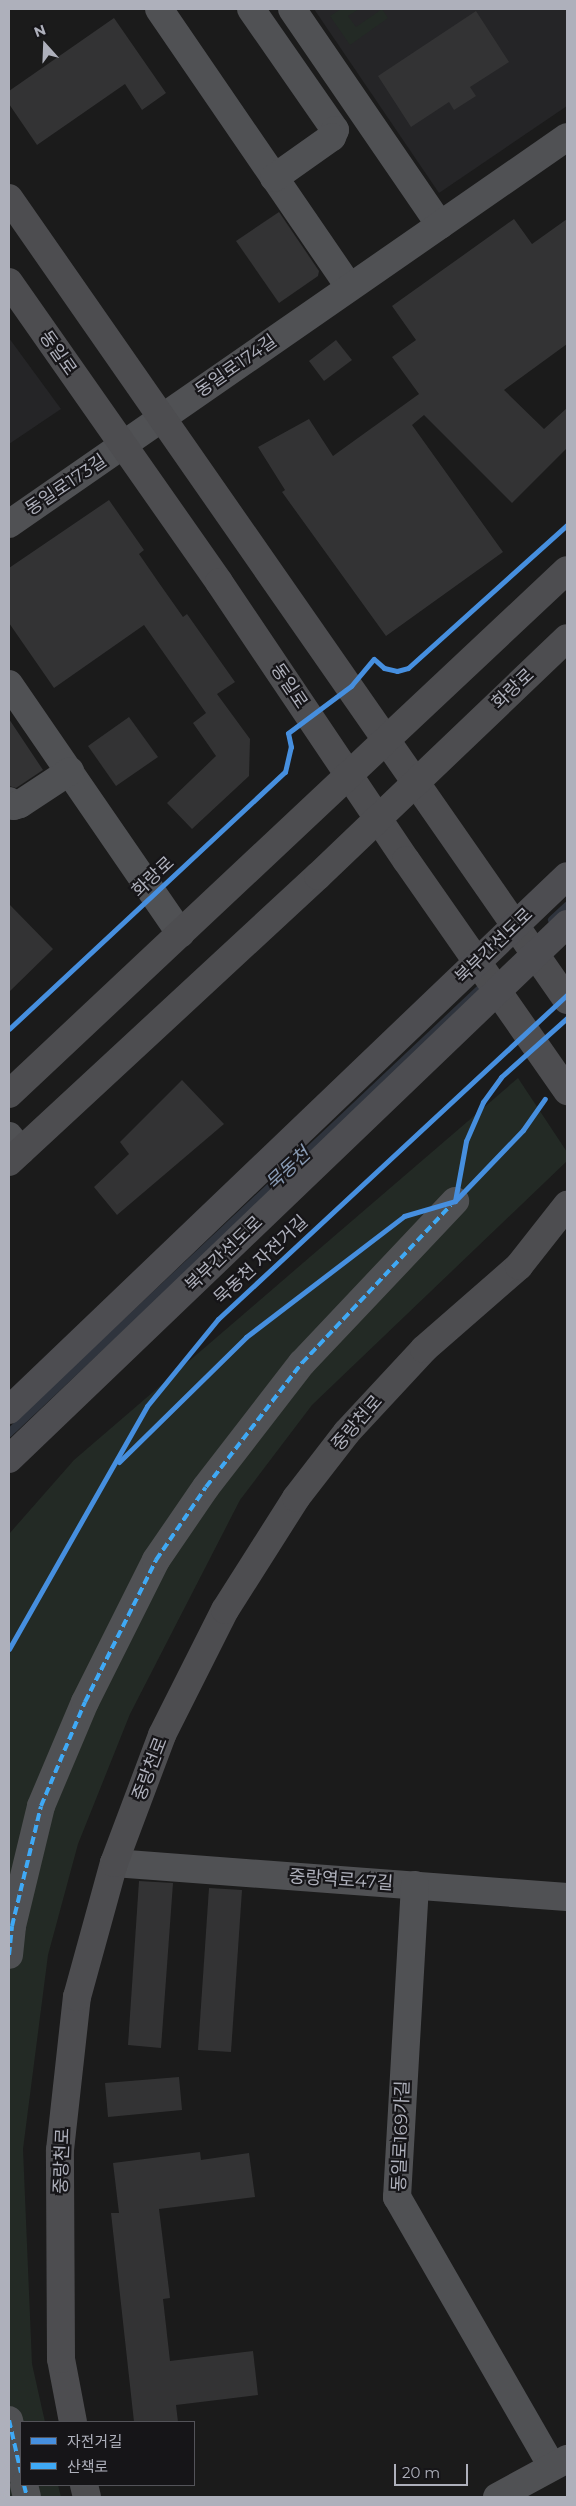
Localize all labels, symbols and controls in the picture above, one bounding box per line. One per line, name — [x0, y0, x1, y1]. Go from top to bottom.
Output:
north arrow — [20, 20, 70, 70]
text: N — [31, 21, 48, 41]
street label: 동일로 — [35, 326, 81, 380]
street label: 동일로174길 — [191, 330, 281, 402]
street label: 동일로173길 — [21, 450, 111, 520]
street label: 동일로 — [266, 659, 312, 713]
street label: 화랑로 — [487, 664, 539, 714]
street label: 화랑로 — [127, 852, 179, 902]
street label: 북부간선도로 — [451, 904, 537, 988]
water label: 묵동천 — [261, 1143, 315, 1195]
street label: 묵동천 자전거길 — [210, 1211, 312, 1309]
street label: 북부간선도로 — [181, 1212, 267, 1296]
street label: 중랑천로 — [327, 1391, 387, 1455]
street label: 중랑천로 — [128, 1734, 172, 1804]
street label: 중랑역로47길 — [288, 1866, 394, 1894]
street label: 동일로169가길 — [388, 2080, 414, 2192]
street label: 중랑천로 — [50, 2128, 74, 2194]
legend — [20, 2421, 195, 2486]
text: 자전거길 — [67, 2432, 122, 2451]
scale bar — [396, 2454, 470, 2486]
text: 산책로 — [67, 2457, 108, 2476]
text: 20 m — [402, 2463, 440, 2482]

